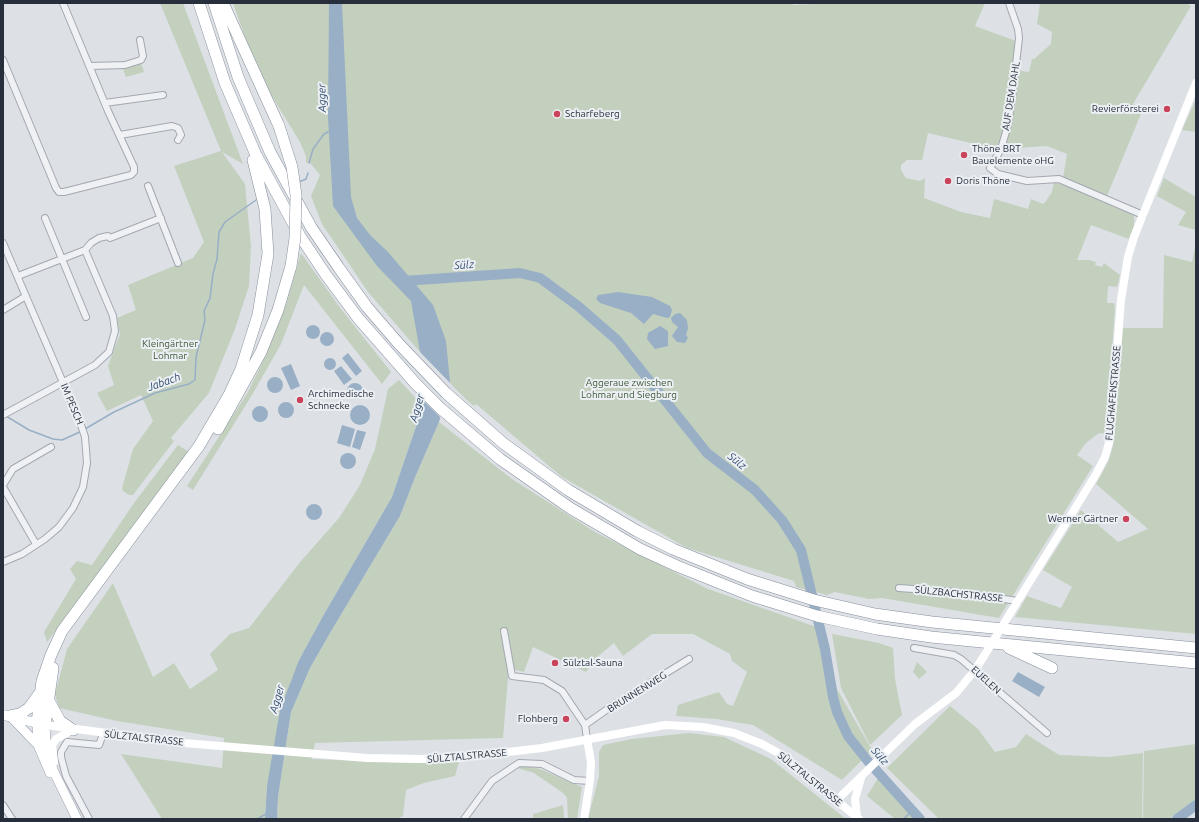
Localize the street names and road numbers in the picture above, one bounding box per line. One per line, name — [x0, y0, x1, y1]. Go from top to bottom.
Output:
street label: AUF DEM DAHL — [1000, 60, 1022, 132]
street label: FLUGHAFENSTRASSE — [1103, 345, 1123, 441]
street label: IM PESCH — [58, 382, 86, 426]
street label: SÜLZBACHSTRASSE — [914, 583, 1004, 605]
street label: EUELEN — [969, 664, 1003, 696]
street label: BRUNNENWEG — [605, 669, 669, 715]
street label: SÜLZTALSTRASSE — [104, 728, 184, 748]
street label: SÜLZTALSTRASSE — [427, 747, 507, 765]
street label: SÜLZTALSTRASSE — [775, 749, 845, 809]

